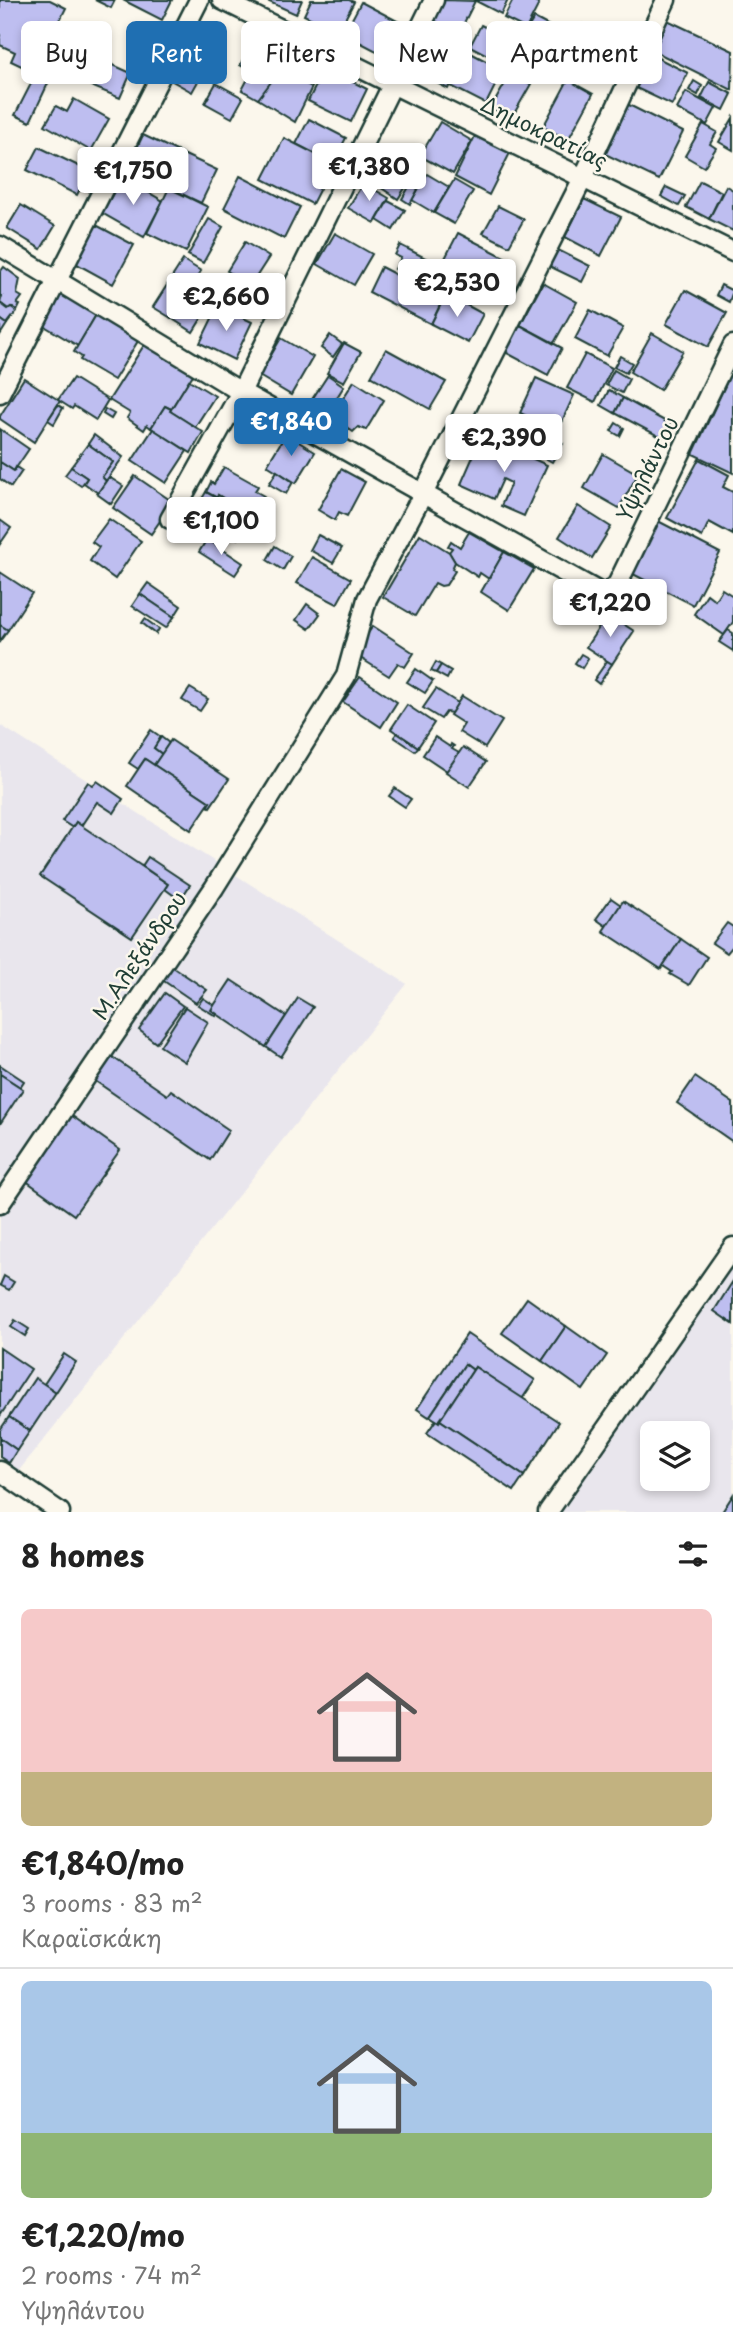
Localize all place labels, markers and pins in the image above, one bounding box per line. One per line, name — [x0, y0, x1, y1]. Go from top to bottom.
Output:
pin: €1,380 — [312, 144, 426, 203]
pin: €1,750 — [76, 148, 190, 207]
pin: €2,530 — [400, 260, 514, 319]
pin: €2,660 — [169, 274, 283, 333]
pin: €1,840 — [234, 398, 348, 458]
pin: €2,390 — [447, 414, 561, 474]
pin: €1,100 — [164, 498, 278, 557]
pin: €1,220 — [553, 580, 667, 639]

